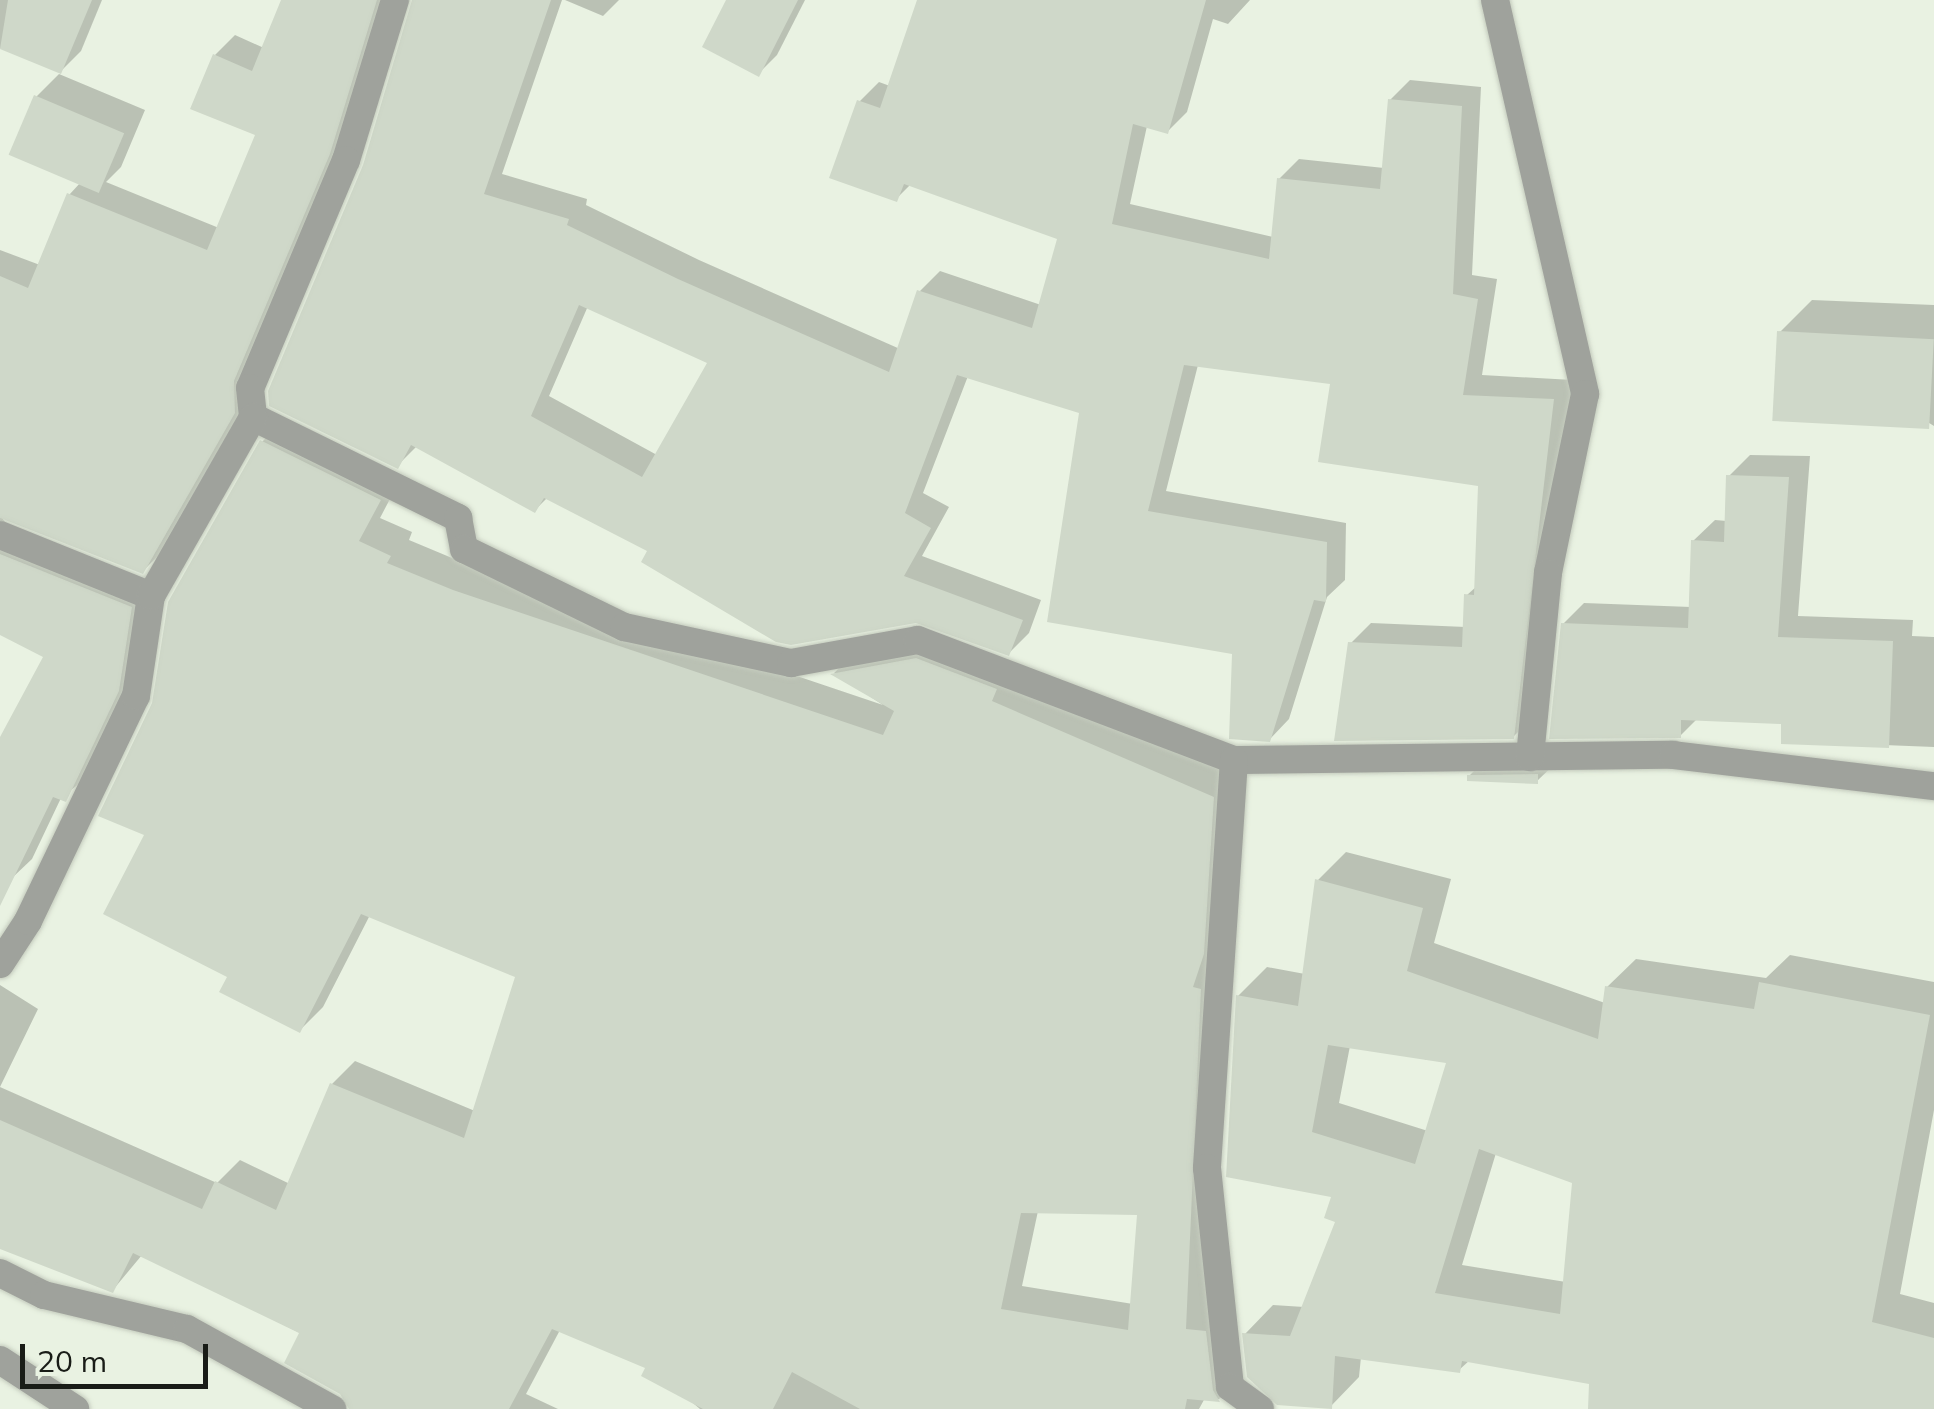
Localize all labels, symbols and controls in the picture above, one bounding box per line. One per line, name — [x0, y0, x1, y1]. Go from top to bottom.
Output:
scale bar — [25, 1324, 212, 1386]
text: 20 m — [37, 1342, 107, 1380]

